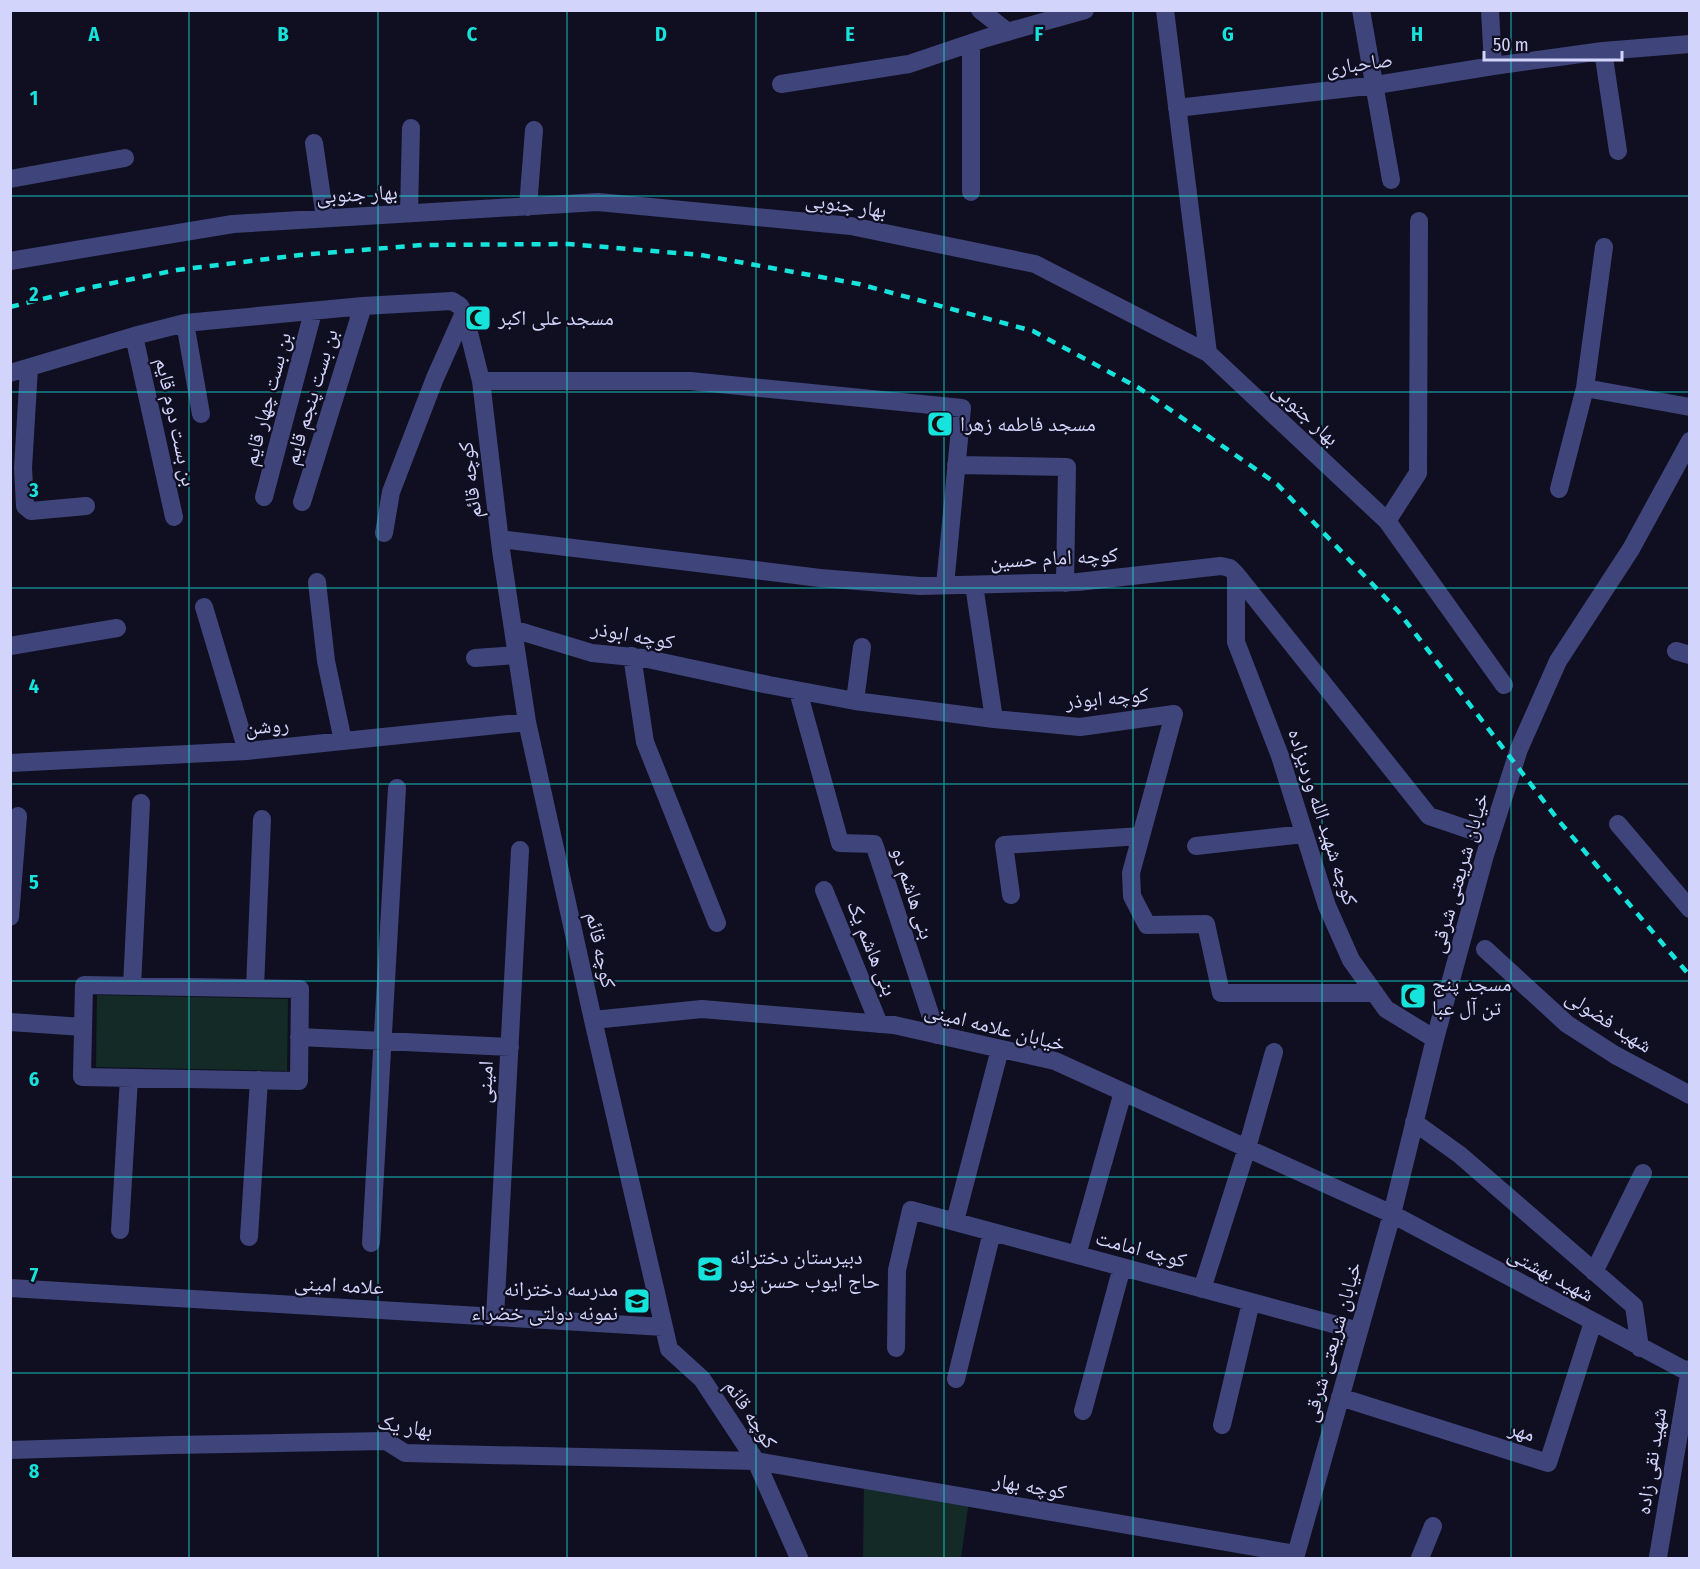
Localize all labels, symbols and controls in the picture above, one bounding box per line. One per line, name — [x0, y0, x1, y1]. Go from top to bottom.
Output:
text: A — [88, 22, 101, 46]
text: B — [277, 22, 289, 46]
text: C — [467, 22, 478, 46]
text: D — [655, 22, 667, 46]
text: E — [845, 22, 855, 46]
text: F — [1035, 22, 1044, 46]
text: G — [1222, 22, 1234, 46]
text: H — [1411, 22, 1423, 46]
scale bar — [1484, 24, 1622, 62]
text: 50 m — [1493, 34, 1529, 56]
street label: صاحباری — [1324, 46, 1394, 82]
text: 1 — [30, 86, 38, 110]
street label: بهار جنوبی — [316, 179, 398, 209]
street label: بهار جنوبی — [804, 186, 888, 224]
text: 2 — [28, 282, 39, 306]
mosque icon: مسجد علی اکبر — [463, 303, 493, 333]
place label: مسجد علی اکبر — [497, 305, 614, 331]
street label: بن بست پنجم قایم — [278, 326, 345, 468]
street label: بن بست چهار قایم — [237, 330, 298, 469]
street label: بن بست دوم قایم — [149, 355, 202, 489]
street label: بهار جنوبی — [1267, 377, 1345, 451]
mosque icon: مسجد فاطمه زهرا — [925, 409, 955, 439]
place label: مسجد فاطمه زهرا — [960, 411, 1096, 437]
street label: کوچه قائم — [452, 440, 489, 520]
text: 3 — [28, 478, 39, 502]
street label: کوچه امام حسین — [989, 542, 1119, 575]
street label: کوچه ابوذر — [589, 615, 677, 655]
text: 4 — [29, 674, 39, 698]
street label: کوچه ابوذر — [1063, 681, 1150, 715]
street label: روشن — [244, 711, 290, 741]
street label: کوچه شهید الله وردیزاده — [1282, 725, 1364, 909]
street label: خیابان شریعتی شرقی — [1424, 790, 1494, 956]
street label: بنی هاشم دو — [885, 844, 940, 943]
text: 5 — [29, 870, 39, 894]
street label: بنی هاشم یک — [840, 896, 903, 1000]
street label: کوچه قائم — [579, 909, 622, 991]
place label: مسجد پنج تن آل عبا — [1432, 971, 1512, 1021]
mosque icon: مسجد پنج تن آل عبا — [1398, 981, 1428, 1011]
street label: شهید فضولی — [1561, 983, 1657, 1059]
street label: خیابان علامه امینی — [922, 997, 1068, 1057]
street label: امینی — [471, 1060, 499, 1104]
text: 6 — [29, 1067, 39, 1091]
street label: کوچه امامت — [1093, 1224, 1190, 1274]
street label: شهید بهشتی — [1503, 1240, 1599, 1308]
place label: دبیرستان دخترانه حاج ایوب حسن پور — [729, 1244, 880, 1294]
school or university icon: دبیرستان دخترانه حاج ایوب حسن پور — [695, 1254, 725, 1284]
street label: خیابان شریعتی شرقی — [1297, 1259, 1367, 1425]
text: 7 — [30, 1263, 39, 1287]
street label: علامه امینی — [293, 1270, 385, 1300]
place label: مدرسه دخترانه نمونه دولتی خضراء — [471, 1276, 618, 1326]
school or university icon: مدرسه دخترانه نمونه دولتی خضراء — [622, 1286, 652, 1316]
street label: کوچه قائم — [718, 1374, 783, 1454]
street label: شهید نقی زاده — [1630, 1406, 1672, 1516]
street label: بهار یک — [375, 1409, 435, 1443]
street label: مهر — [1505, 1414, 1538, 1447]
text: 8 — [29, 1459, 40, 1483]
street label: کوچه بهار — [991, 1467, 1069, 1505]

